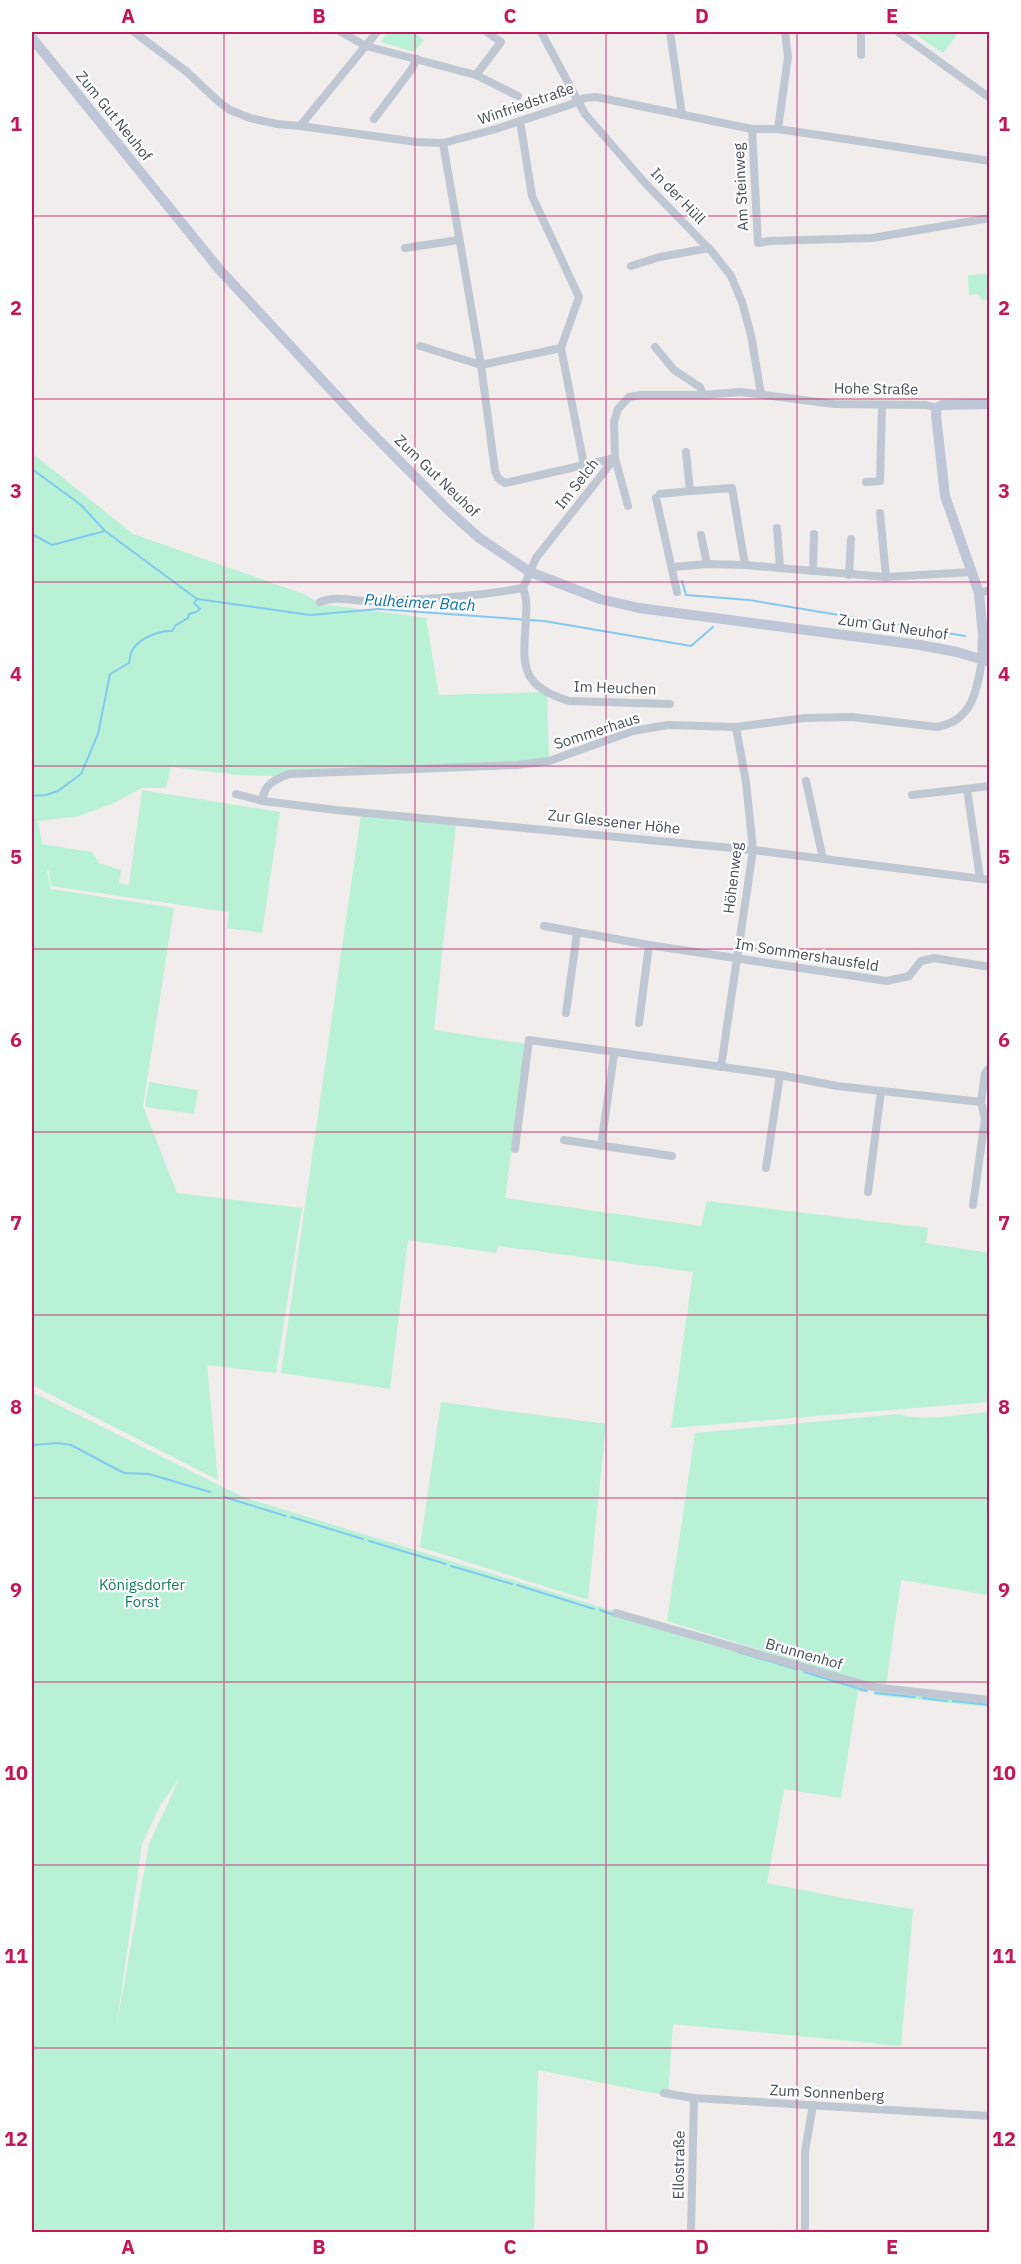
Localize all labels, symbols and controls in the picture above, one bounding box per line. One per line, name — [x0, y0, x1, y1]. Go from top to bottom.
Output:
text: A — [121, 2, 135, 29]
text: B — [312, 2, 326, 29]
text: C — [503, 2, 517, 29]
text: D — [695, 2, 709, 29]
text: E — [886, 2, 898, 29]
street label: Zum Gut Neuhof — [72, 67, 157, 165]
street label: Winfriedstraße — [475, 78, 576, 129]
text: 1 — [10, 110, 22, 137]
text: 1 — [998, 110, 1010, 137]
street label: Am Steinweg — [729, 142, 752, 232]
street label: In der Hüll — [647, 163, 710, 228]
text: 2 — [10, 294, 22, 321]
text: 2 — [998, 294, 1010, 321]
street label: Hohe Straße — [834, 378, 918, 399]
street label: Zum Gut Neuhof — [391, 430, 484, 521]
street label: Im Selch — [551, 454, 602, 513]
text: 3 — [10, 477, 22, 504]
text: 3 — [998, 477, 1010, 504]
water label: Pulheimer Bach — [364, 589, 476, 615]
street label: Zum Gut Neuhof — [837, 609, 949, 644]
text: 4 — [10, 660, 22, 687]
text: 4 — [998, 660, 1010, 687]
street label: Im Heuchen — [573, 677, 657, 698]
street label: Sommerhaus — [551, 708, 642, 753]
street label: Zur Glessener Höhe — [547, 805, 681, 838]
street label: Höhenweg — [719, 841, 746, 915]
text: 5 — [10, 843, 22, 870]
text: 5 — [998, 843, 1010, 870]
street label: Im Sommershausfeld — [734, 934, 880, 975]
text: 6 — [10, 1026, 22, 1053]
text: 6 — [998, 1026, 1010, 1053]
text: 7 — [10, 1209, 22, 1236]
text: 7 — [998, 1209, 1010, 1236]
text: 8 — [10, 1393, 22, 1420]
text: 8 — [998, 1393, 1010, 1420]
park label: Königsdorfer Forst — [99, 1575, 186, 1611]
text: 9 — [10, 1576, 22, 1603]
text: 9 — [998, 1576, 1010, 1603]
street label: Brunnenhof — [763, 1633, 845, 1674]
text: 10 — [4, 1759, 28, 1786]
text: 10 — [992, 1759, 1016, 1786]
text: 11 — [4, 1942, 28, 1969]
text: 11 — [992, 1942, 1016, 1969]
street label: Zum Sonnenberg — [769, 2080, 885, 2105]
text: 12 — [4, 2125, 28, 2152]
text: 12 — [992, 2125, 1016, 2152]
street label: Ellostraße — [668, 2130, 689, 2200]
text: A — [121, 2233, 135, 2260]
text: B — [312, 2233, 326, 2260]
text: C — [503, 2233, 517, 2260]
text: D — [695, 2233, 709, 2260]
text: E — [886, 2233, 898, 2260]

